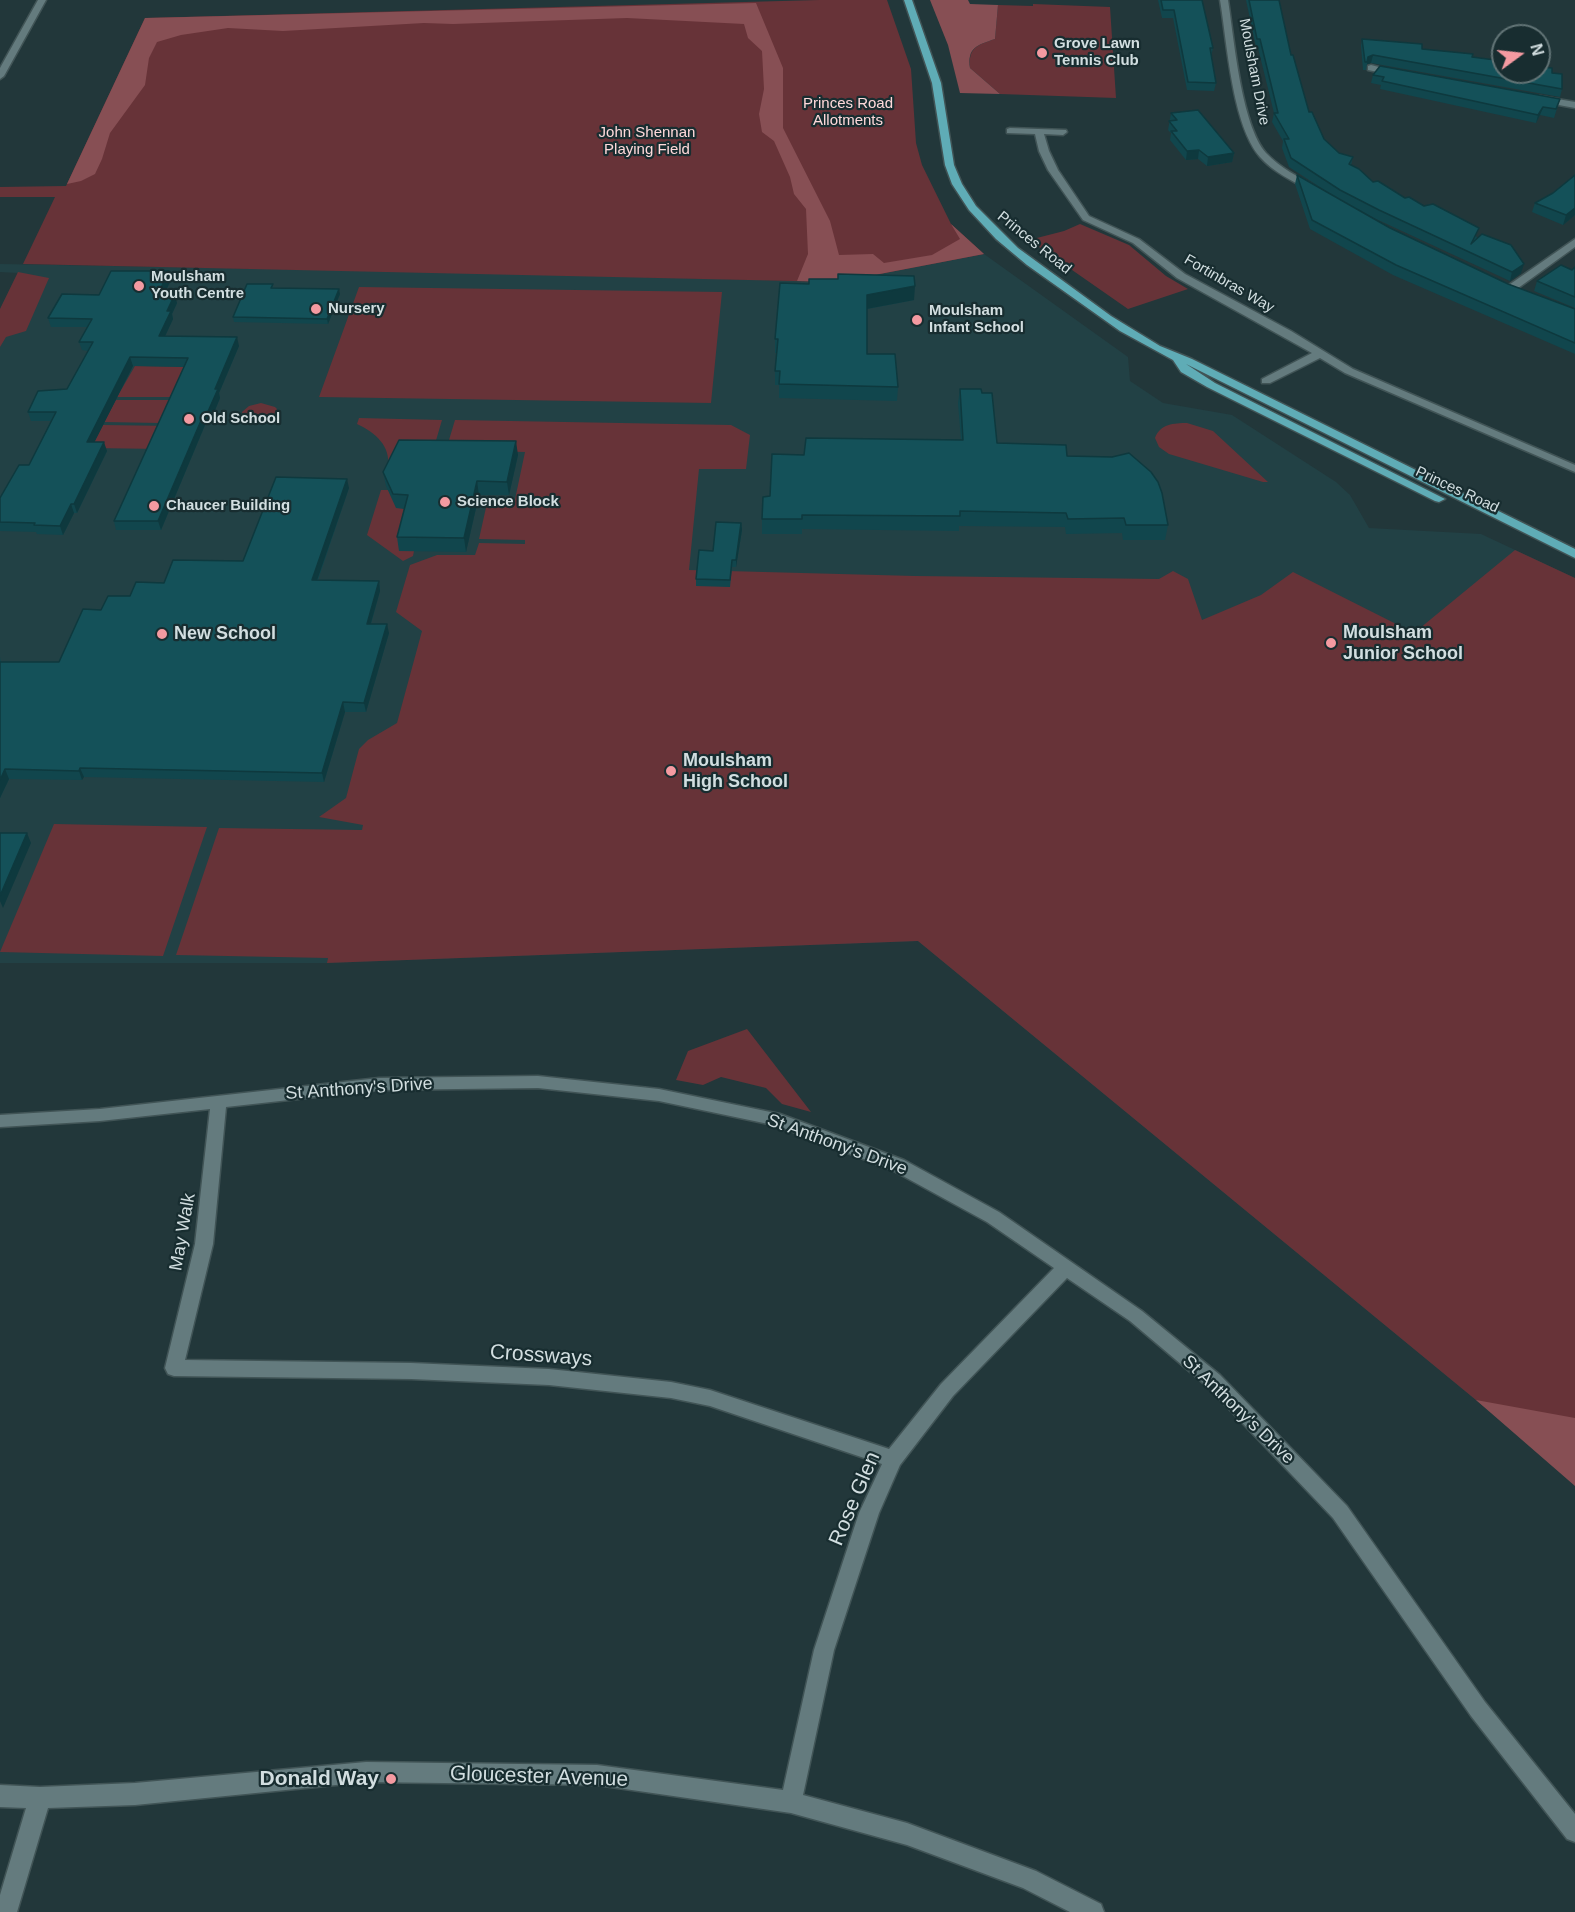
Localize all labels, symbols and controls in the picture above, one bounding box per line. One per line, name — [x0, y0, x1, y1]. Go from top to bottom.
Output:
street label: Moulsham Drive — [1235, 17, 1273, 127]
north arrow — [1491, 24, 1551, 84]
place label: Grove Lawn Tennis Club — [1054, 35, 1140, 70]
text: N — [1527, 42, 1547, 58]
marker: Grove Lawn Tennis Club — [1035, 46, 1049, 60]
park label: Princes Road Allotments — [803, 95, 893, 130]
park label: John Shennan Playing Field — [599, 124, 695, 159]
street label: Princes Road — [993, 208, 1075, 278]
street label: Fortinbras Way — [1181, 251, 1277, 317]
place label: Moulsham Youth Centre — [151, 268, 244, 303]
marker: Moulsham Youth Centre — [132, 279, 146, 293]
place label: Nursery — [328, 300, 385, 318]
marker: Nursery — [309, 302, 323, 316]
place label: Moulsham Infant School — [929, 302, 1024, 337]
marker: Moulsham Infant School — [910, 313, 924, 327]
place label: Old School — [201, 410, 280, 428]
marker: Old School — [182, 412, 196, 426]
street label: Princes Road — [1412, 463, 1502, 517]
place label: Science Block — [457, 493, 559, 511]
marker: Science Block — [438, 495, 452, 509]
place label: Chaucer Building — [166, 497, 290, 515]
marker: Chaucer Building — [147, 499, 161, 513]
place label: Moulsham Junior School — [1343, 622, 1463, 664]
place label: New School — [174, 623, 276, 645]
marker: New School — [155, 627, 169, 641]
marker: Moulsham Junior School — [1324, 636, 1338, 650]
place label: Moulsham High School — [683, 750, 788, 792]
marker: Moulsham High School — [664, 764, 678, 778]
street label: St Anthony's Drive — [285, 1073, 433, 1105]
street label: St Anthony's Drive — [764, 1110, 910, 1180]
street label: May Walk — [166, 1192, 200, 1272]
street label: Crossways — [489, 1340, 593, 1372]
street label: St Anthony's Drive — [1177, 1351, 1299, 1469]
street label: Rose Glen — [824, 1448, 886, 1550]
street label: Gloucester Avenue — [450, 1761, 628, 1793]
place label: Donald Way — [260, 1766, 379, 1792]
marker: Donald Way — [384, 1772, 398, 1786]

